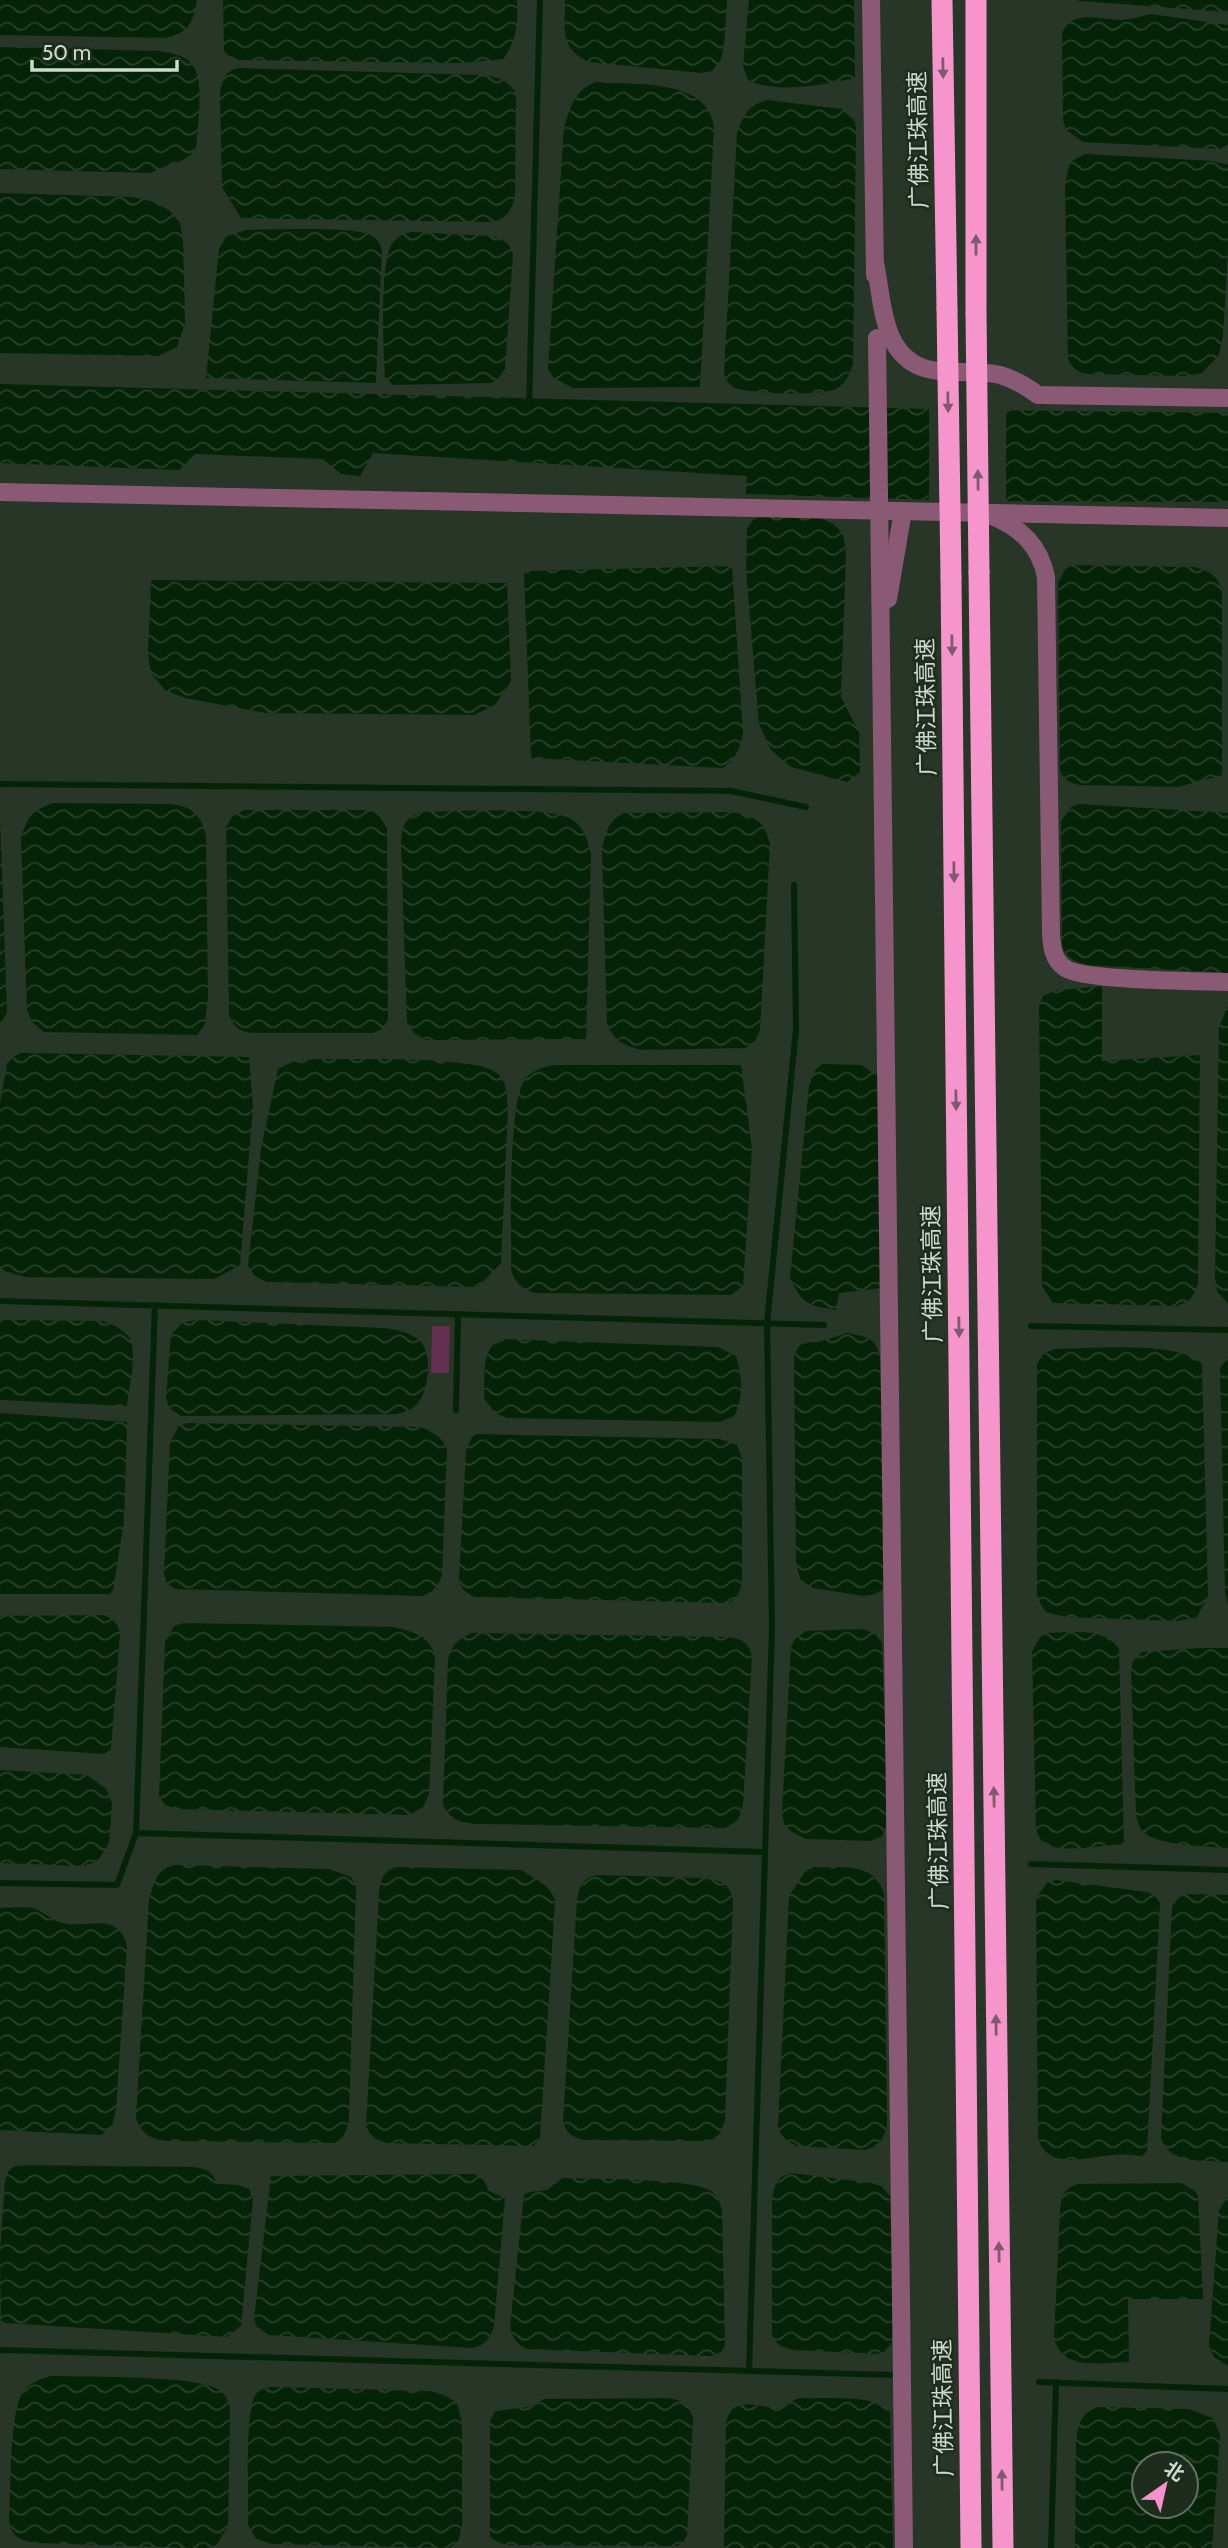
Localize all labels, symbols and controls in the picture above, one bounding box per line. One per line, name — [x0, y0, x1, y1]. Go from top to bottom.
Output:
scale bar — [32, 28, 177, 72]
text: 50 m — [42, 40, 91, 65]
one-way arrow — [937, 57, 949, 79]
street label: 广佛江珠高速 — [903, 71, 933, 209]
one-way arrow — [970, 234, 982, 256]
one-way arrow — [942, 391, 954, 413]
one-way arrow — [972, 468, 984, 490]
one-way arrow — [946, 634, 958, 656]
street label: 广佛江珠高速 — [911, 638, 941, 776]
one-way arrow — [948, 862, 960, 884]
one-way arrow — [950, 1089, 962, 1111]
street label: 广佛江珠高速 — [917, 1205, 947, 1343]
one-way arrow — [953, 1317, 964, 1339]
street label: 广佛江珠高速 — [923, 1772, 953, 1910]
one-way arrow — [988, 1786, 1000, 1808]
one-way arrow — [991, 2014, 1002, 2036]
one-way arrow — [993, 2241, 1005, 2263]
street label: 广佛江珠高速 — [928, 2339, 958, 2477]
north arrow — [1130, 2450, 1200, 2520]
text: 北 — [1160, 2456, 1189, 2486]
one-way arrow — [996, 2469, 1008, 2491]

